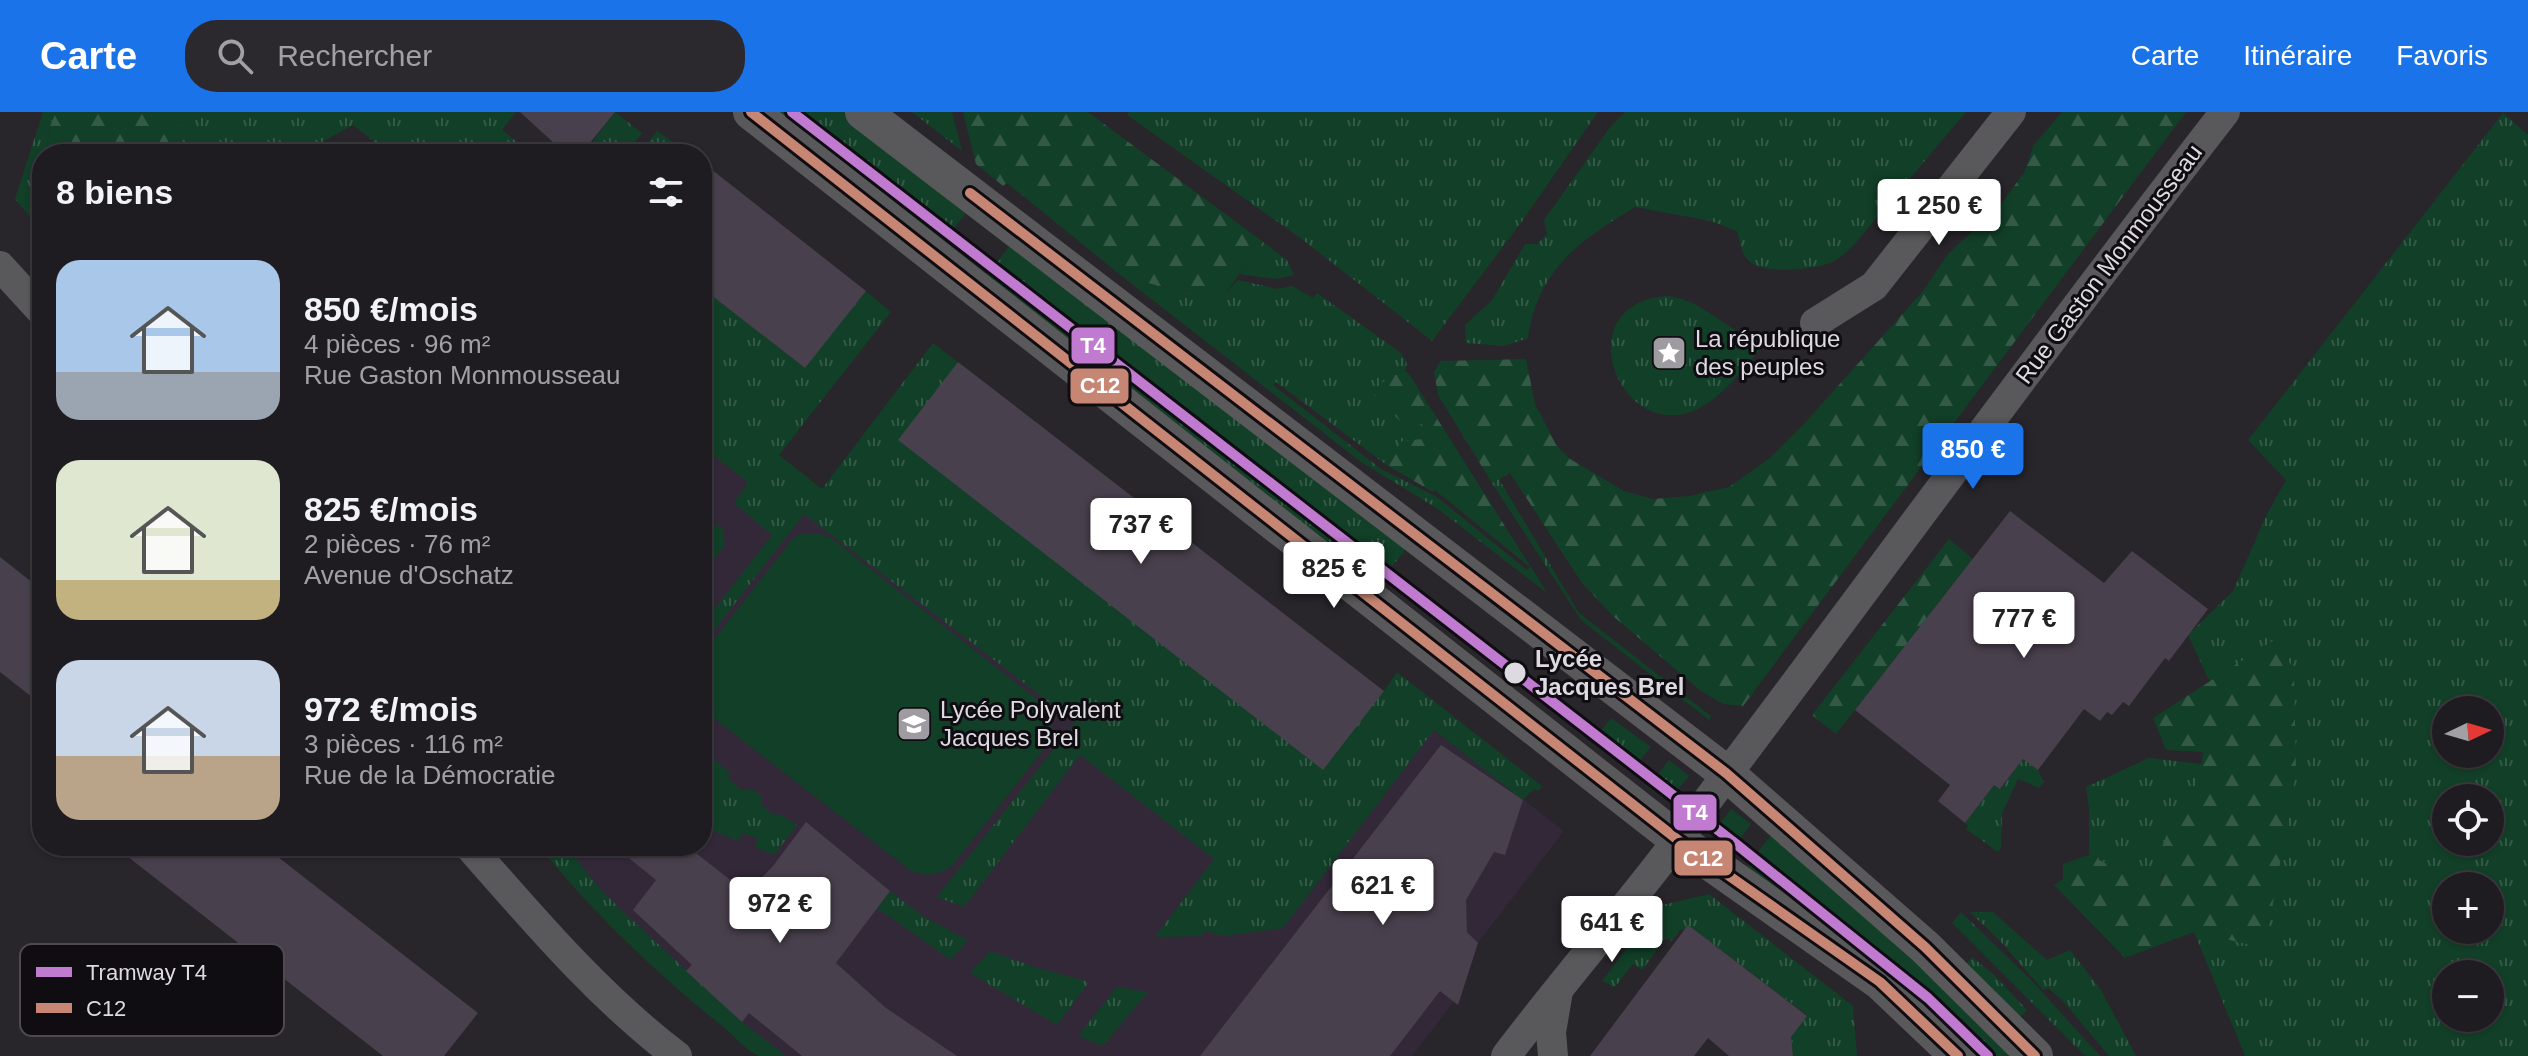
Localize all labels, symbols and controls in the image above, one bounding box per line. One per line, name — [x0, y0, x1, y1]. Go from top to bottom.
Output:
search box — [185, 20, 745, 92]
icon: search — [213, 34, 257, 78]
text: Carte — [40, 35, 137, 77]
text: Rechercher — [277, 39, 432, 72]
text: Carte — [2131, 40, 2199, 71]
text: Itinéraire — [2243, 40, 2352, 71]
text: Favoris — [2396, 40, 2488, 71]
street label: Rue Gaston Monmousseau — [2010, 139, 2207, 388]
icon: filters — [644, 170, 688, 214]
text: 8 biens — [56, 173, 173, 211]
pin: 1 250 € — [1865, 179, 2013, 247]
text: 1 250 € — [1896, 190, 1982, 220]
text: 850 €/mois — [304, 290, 478, 328]
icon: home — [120, 292, 216, 388]
place label: La république des peuples — [1695, 325, 1840, 380]
line badge: T4 — [1070, 326, 1116, 365]
text: 4 pièces · 96 m² — [304, 329, 490, 359]
text: T4 — [1080, 333, 1107, 358]
place icon: La république des peuples — [1650, 334, 1688, 372]
text: Rue Gaston Monmousseau — [304, 360, 621, 390]
line badge: C12 — [1069, 367, 1130, 405]
text: C12 — [1080, 373, 1120, 398]
pin: 850 € — [1917, 423, 2029, 491]
text: 850 € — [1940, 434, 2006, 464]
text: 825 €/mois — [304, 490, 478, 528]
icon: home — [120, 492, 216, 588]
pin: 737 € — [1085, 498, 1197, 566]
text: 737 € — [1108, 509, 1174, 539]
text: 2 pièces · 76 m² — [304, 529, 490, 559]
pin: 825 € — [1278, 542, 1390, 610]
text: 825 € — [1301, 553, 1367, 583]
text: Avenue d'Oschatz — [304, 560, 514, 590]
pin: 777 € — [1968, 592, 2080, 660]
text: 777 € — [1991, 603, 2057, 633]
place label: Lycée Jacques Brel — [1535, 645, 1684, 700]
marker: Lycée Jacques Brel — [1502, 660, 1528, 686]
text: 972 €/mois — [304, 690, 478, 728]
icon: home — [120, 692, 216, 788]
place label: Lycée Polyvalent Jacques Brel — [940, 696, 1121, 751]
north arrow — [2432, 696, 2504, 768]
map controls — [2432, 696, 2504, 1032]
school or university icon: Lycée Polyvalent Jacques Brel — [895, 705, 933, 743]
text: 3 pièces · 116 m² — [304, 729, 503, 759]
text: Rue de la Démocratie — [304, 760, 555, 790]
button: locate — [2432, 784, 2504, 856]
line badge: T4 — [1672, 793, 1718, 832]
text: T4 — [1682, 800, 1709, 825]
line badge: C12 — [1673, 839, 1734, 877]
text: C12 — [1683, 846, 1723, 871]
pin: 621 € — [1327, 859, 1439, 927]
text: 621 € — [1350, 870, 1416, 900]
button: + — [2432, 872, 2504, 944]
pin: 972 € — [724, 877, 836, 945]
text: 972 € — [747, 888, 813, 918]
pin: 641 € — [1556, 896, 1668, 964]
text: 641 € — [1579, 907, 1645, 937]
legend — [20, 944, 284, 1036]
text: Tramway T4 — [86, 960, 207, 985]
button: − — [2432, 960, 2504, 1032]
text: C12 — [86, 996, 126, 1021]

